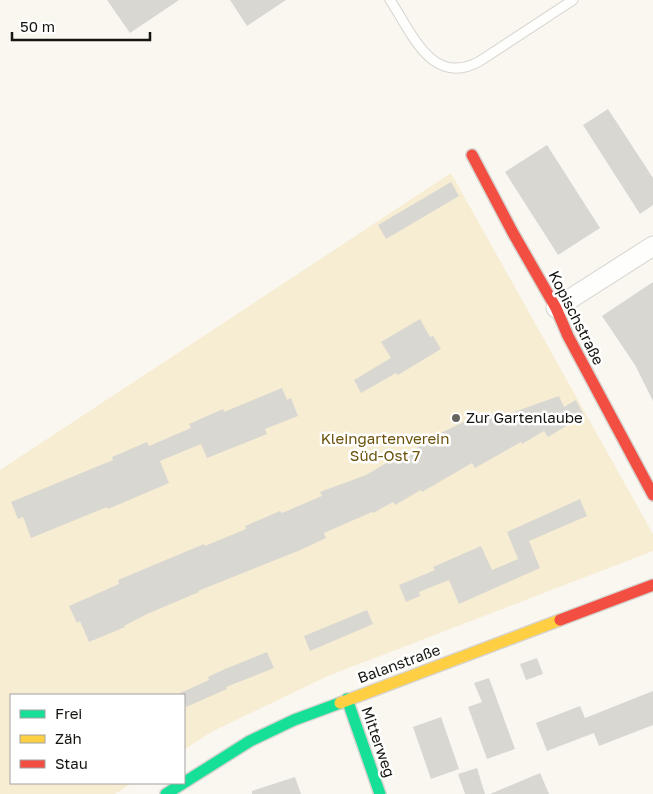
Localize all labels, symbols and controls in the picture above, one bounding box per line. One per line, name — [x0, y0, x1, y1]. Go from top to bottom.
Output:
scale bar — [12, 10, 150, 42]
text: 50 m — [20, 17, 55, 35]
street label: Kopischstraße — [545, 267, 608, 368]
place label: Zur Gartenlaube — [466, 408, 583, 426]
marker: Zur Gartenlaube — [450, 412, 462, 424]
park label: Kleingartenverein Süd-Ost 7 — [321, 429, 449, 464]
street label: Balanstraße — [355, 640, 443, 686]
legend — [10, 694, 185, 784]
text: Frei — [55, 704, 82, 722]
street label: Mitterweg — [358, 704, 399, 779]
text: Zäh — [55, 729, 82, 747]
text: Stau — [55, 754, 88, 772]

